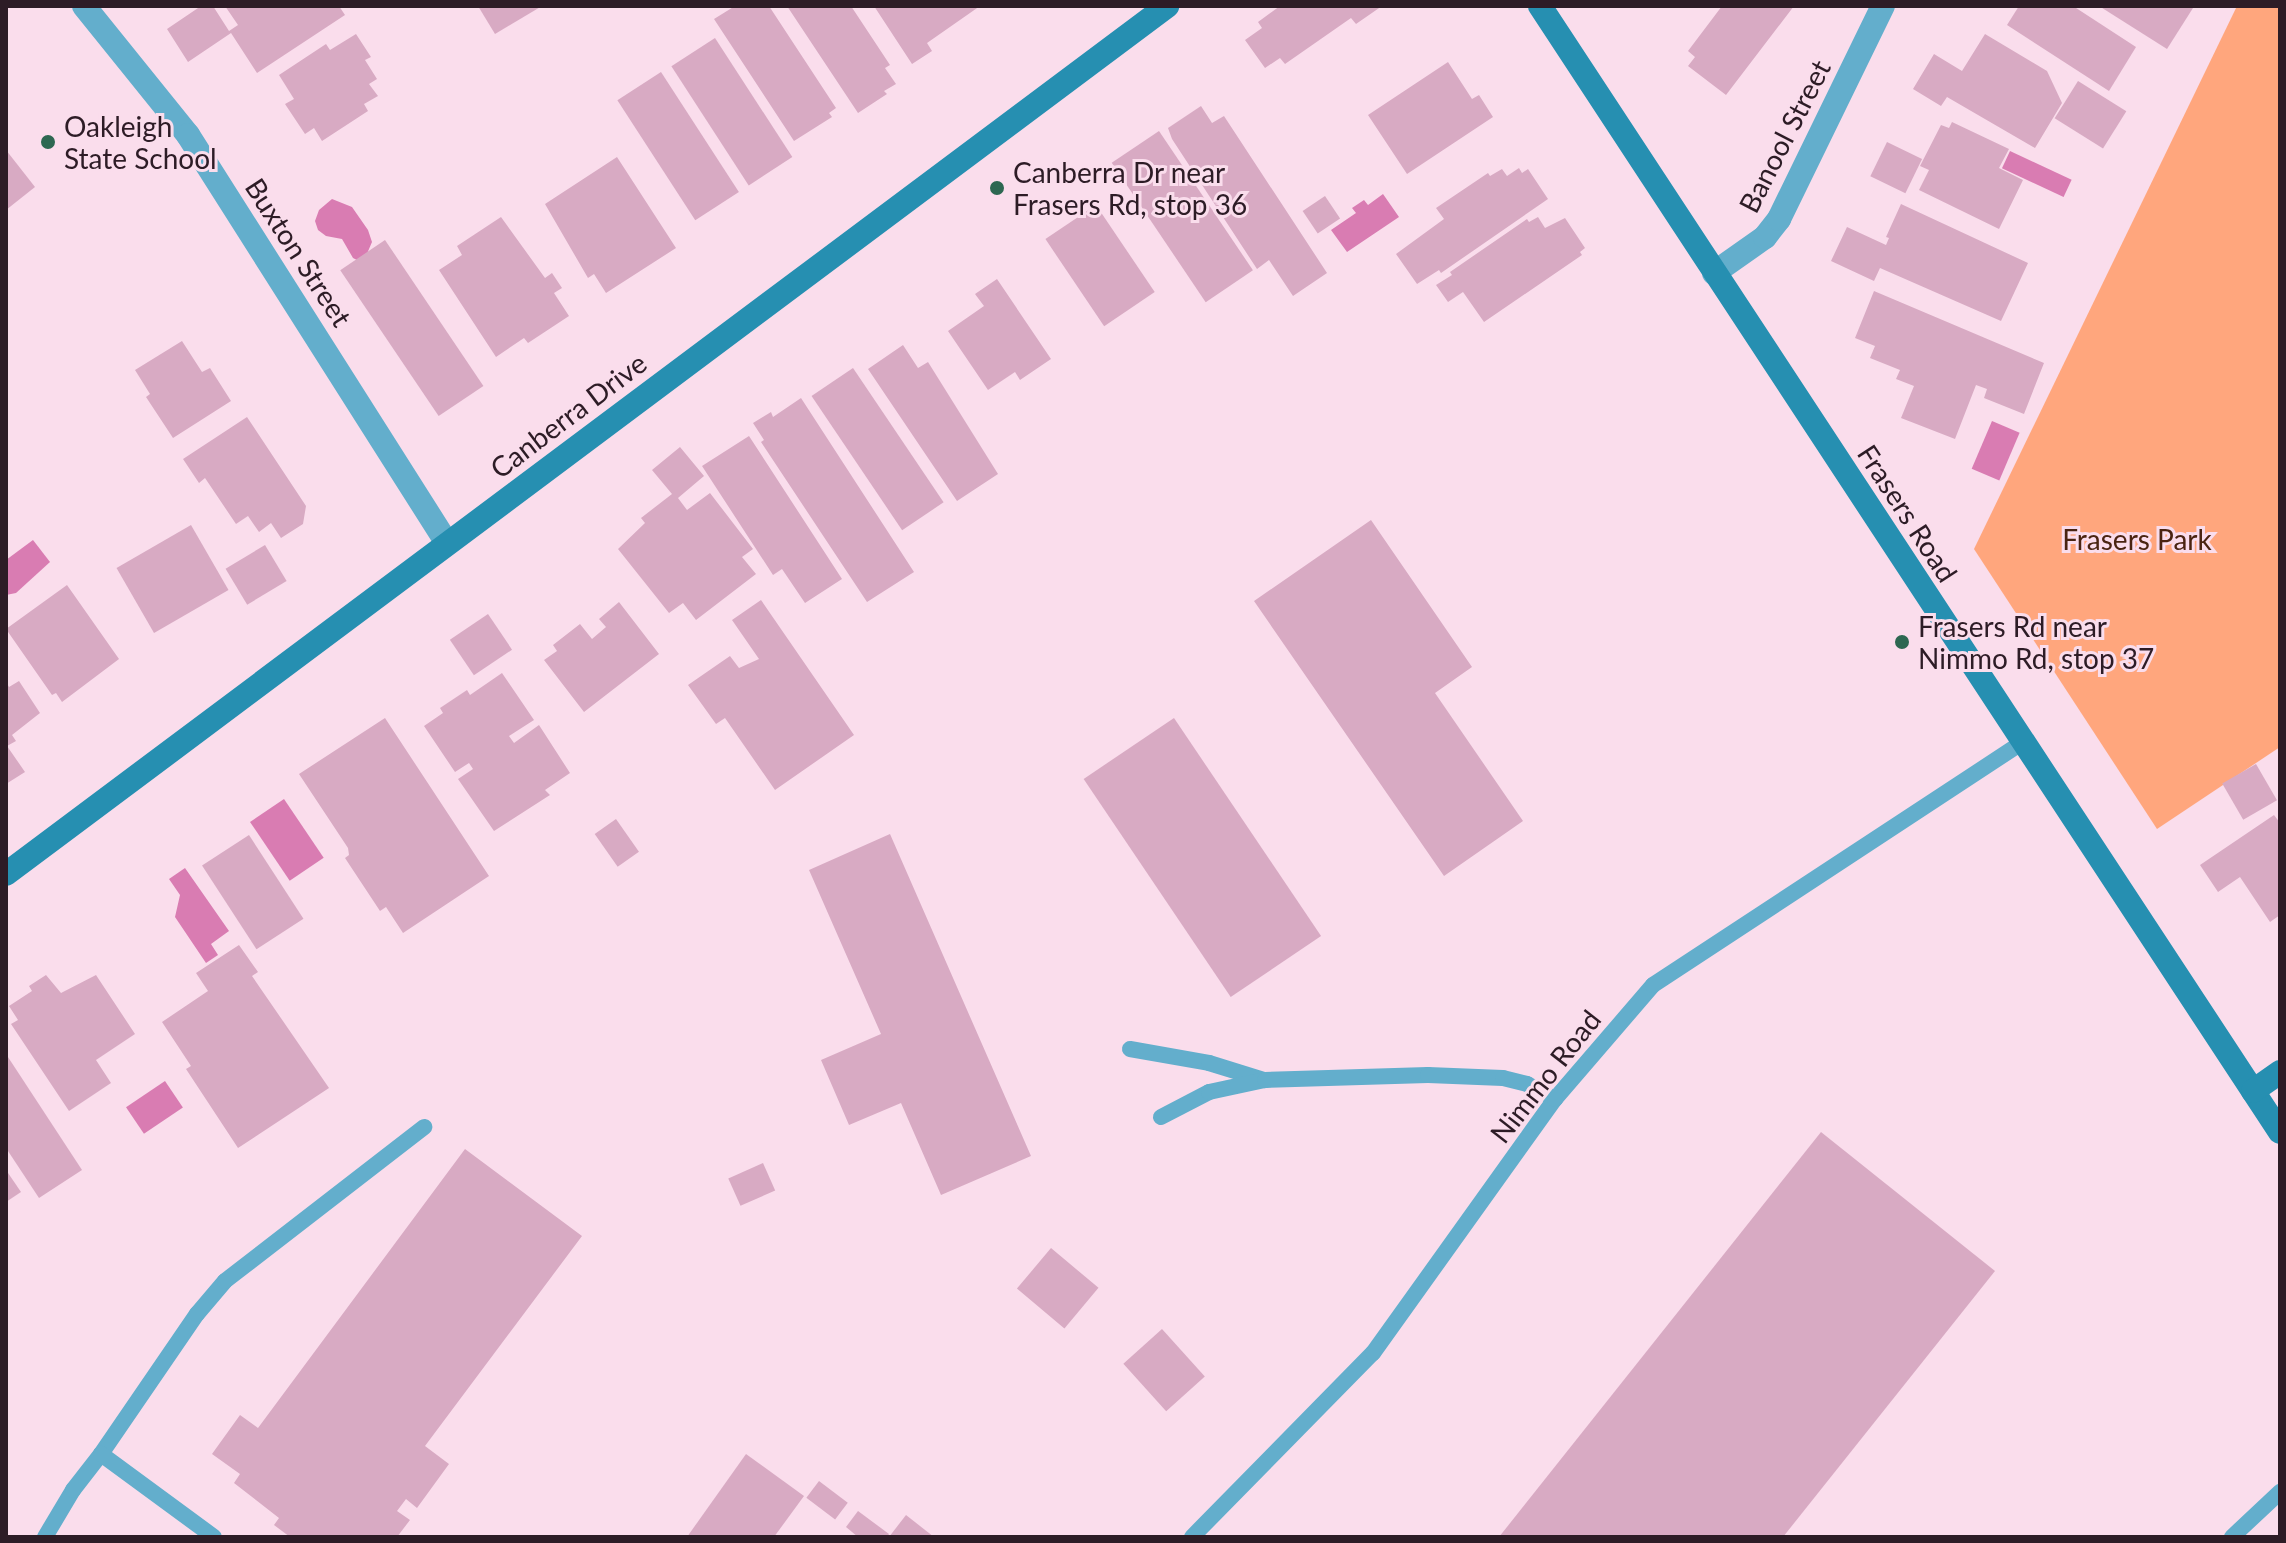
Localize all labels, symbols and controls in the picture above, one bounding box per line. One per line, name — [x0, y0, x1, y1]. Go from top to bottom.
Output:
street label: Banool Street — [1731, 54, 1837, 218]
place label: Oakleigh State School — [64, 109, 217, 175]
marker: Oakleigh State School — [39, 133, 57, 151]
place label: Canberra Dr near Frasers Rd, stop 36 — [1013, 155, 1247, 221]
street label: Buxton Street — [239, 172, 359, 332]
marker: Canberra Dr near Frasers Rd, stop 36 — [988, 179, 1006, 197]
street label: Canberra Drive — [483, 345, 653, 485]
street label: Frasers Road — [1851, 438, 1965, 588]
park label: Frasers Park — [2062, 522, 2212, 556]
place label: Frasers Rd near Nimmo Rd, stop 37 — [1918, 609, 2154, 675]
marker: Frasers Rd near Nimmo Rd, stop 37 — [1893, 633, 1911, 651]
street label: Nimmo Road — [1483, 1003, 1607, 1149]

